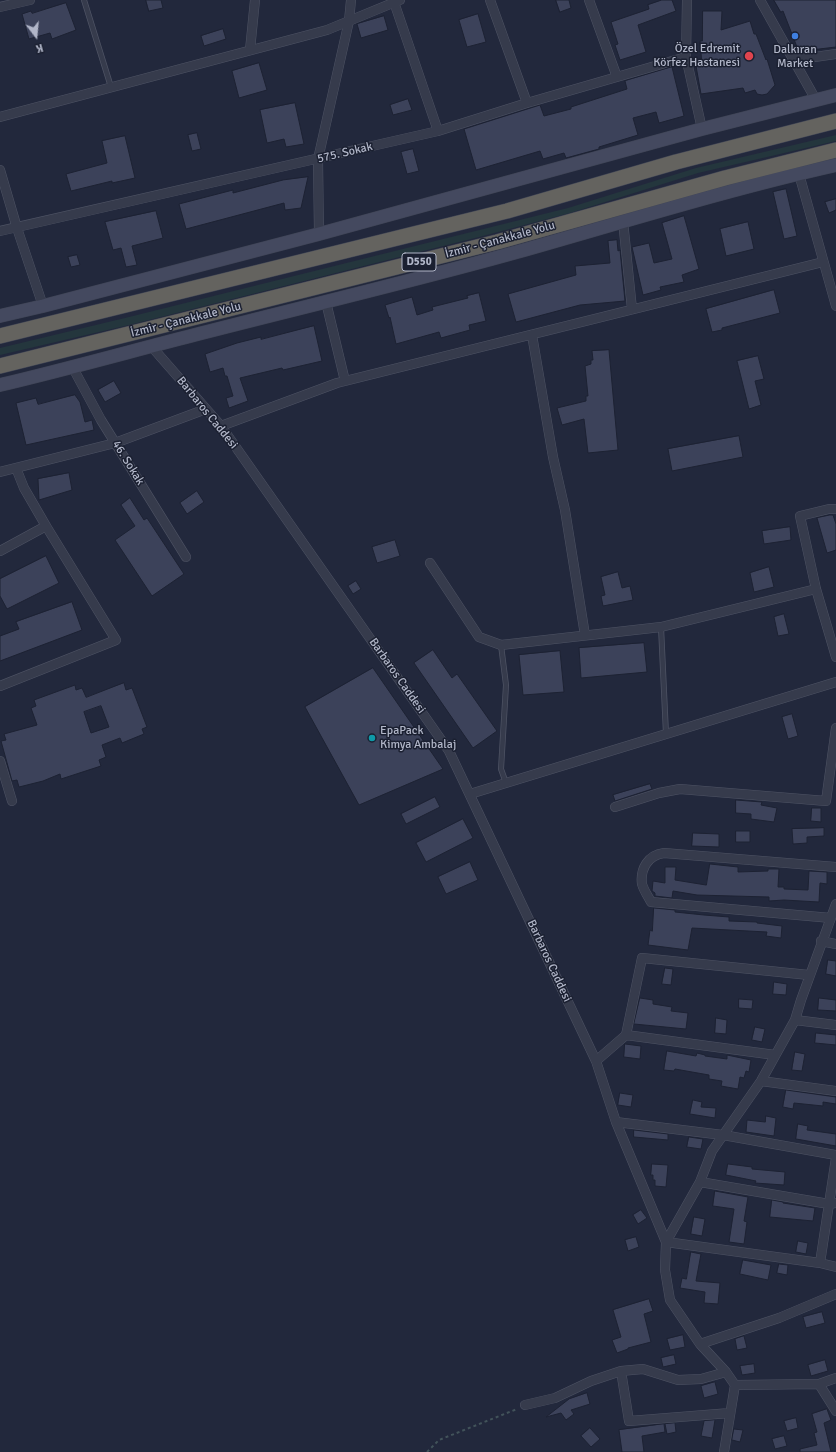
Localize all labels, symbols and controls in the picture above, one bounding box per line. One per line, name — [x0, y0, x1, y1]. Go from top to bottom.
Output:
north arrow — [16, 16, 56, 56]
marker: Dalkıran Market — [790, 31, 800, 41]
text: K — [34, 41, 45, 55]
place label: Özel Edremit Körfez Hastanesi — [653, 42, 740, 70]
place label: Dalkıran Market — [773, 43, 817, 71]
marker: Özel Edremit Körfez Hastanesi — [743, 50, 755, 62]
street label: 575. Sokak — [316, 140, 374, 166]
street label: İzmir - Çanakkale Yolu — [443, 218, 557, 262]
road number: D550 — [402, 253, 436, 271]
street label: İzmir - Çanakkale Yolu — [129, 299, 243, 341]
street label: Barbaros Caddesi — [173, 374, 241, 452]
street label: 46. Sokak — [109, 438, 147, 488]
street label: Barbaros Caddesi — [366, 635, 428, 717]
place label: EpaPack Kimya Ambalaj — [380, 724, 456, 752]
marker: EpaPack Kimya Ambalaj — [367, 733, 377, 743]
street label: Barbaros Caddesi — [524, 918, 574, 1004]

